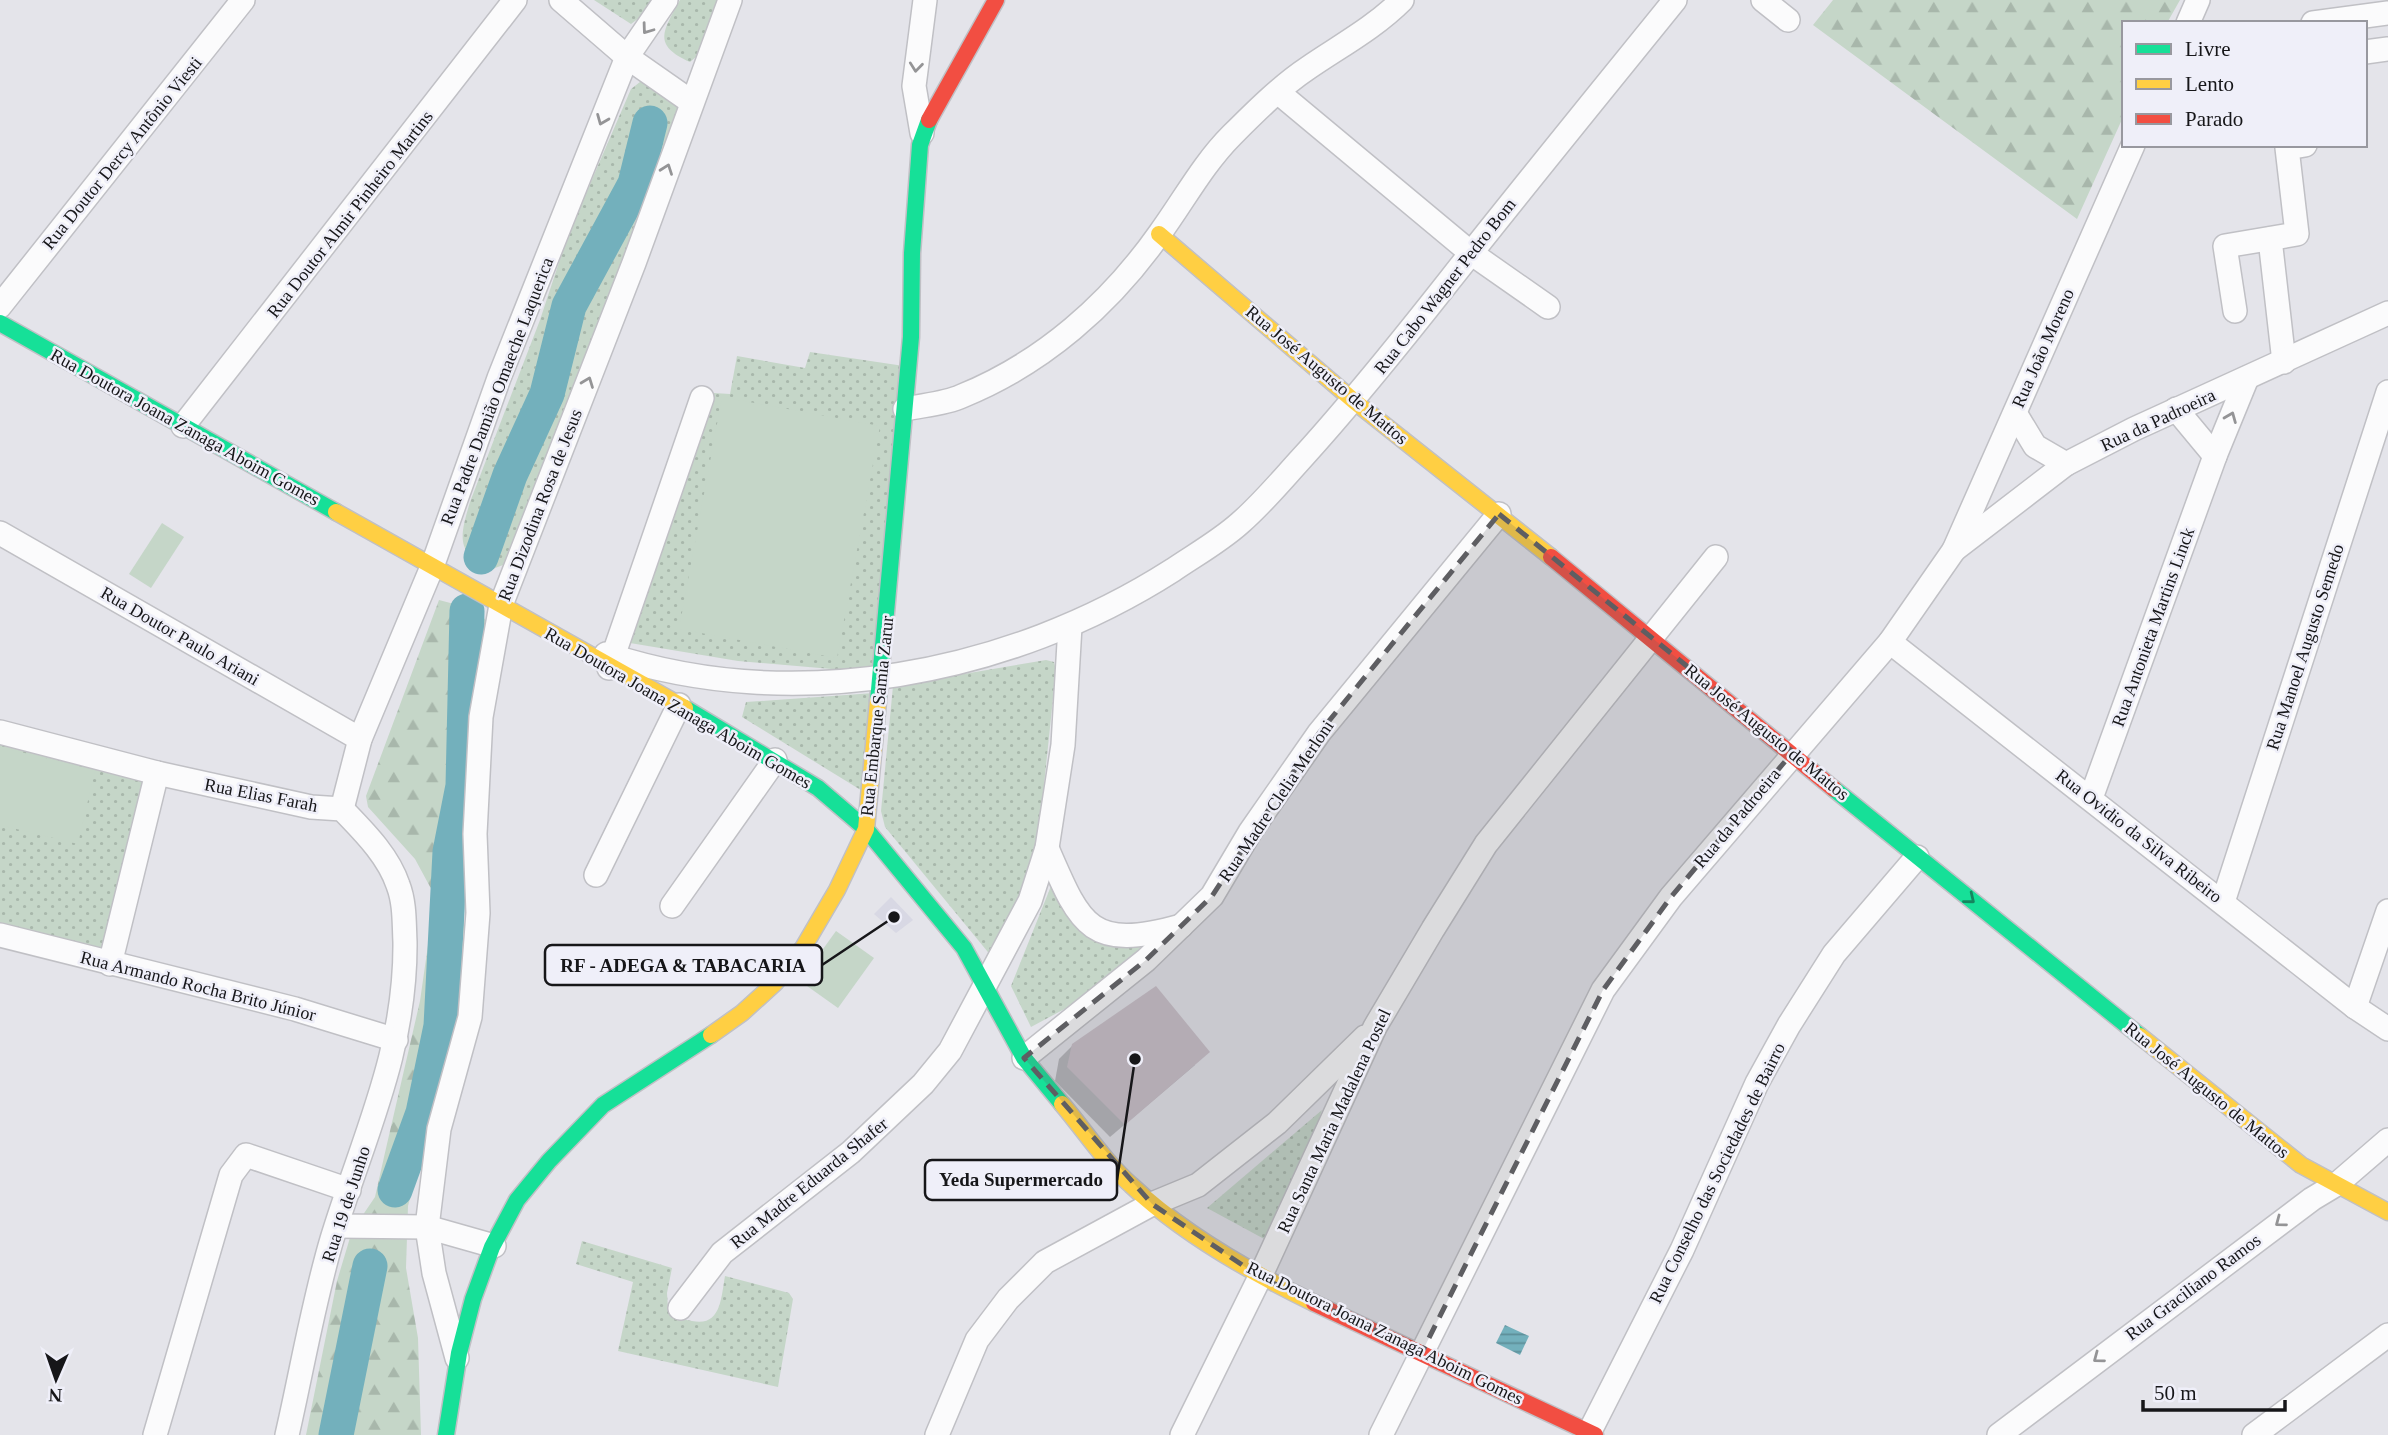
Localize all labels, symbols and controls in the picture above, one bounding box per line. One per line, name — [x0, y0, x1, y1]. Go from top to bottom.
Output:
one-way arrow — [643, 21, 655, 34]
legend — [2122, 21, 2367, 147]
text: Livre — [2185, 37, 2230, 61]
street label: Rua Doutor Dercy Antônio Viesti — [38, 53, 206, 253]
one-way arrow — [909, 61, 924, 73]
text: Lento — [2185, 72, 2234, 96]
street label: Rua Doutor Almir Pinheiro Martins — [263, 107, 437, 321]
text: Parado — [2185, 107, 2243, 131]
one-way arrow — [597, 114, 611, 126]
one-way arrow — [658, 163, 672, 175]
street label: Rua Cabo Wagner Pedro Bom — [1370, 194, 1520, 378]
street label: Rua Padre Damião Omaeche Laquerica — [437, 254, 557, 528]
street label: Rua João Moreno — [2008, 285, 2078, 411]
street label: Rua José Augusto de Mattos — [1242, 301, 1412, 449]
street label: Rua Doutora Joana Zanaga Aboim Gomes — [47, 344, 323, 510]
one-way arrow — [579, 377, 593, 389]
street label: Rua da Padroeira — [2098, 385, 2218, 455]
street label: Rua Dizodina Rosa de Jesus — [494, 406, 586, 604]
one-way arrow — [2223, 412, 2237, 425]
street label: Rua Antonieta Martins Linck — [2108, 525, 2198, 729]
street label: Rua Manoel Augusto Semedo — [2262, 541, 2348, 753]
street label: Rua Doutor Paulo Ariani — [97, 582, 263, 690]
street label: Rua Embarque Samia Zarur — [857, 615, 897, 817]
street label: Rua Doutora Joana Zanaga Aboim Gomes — [541, 623, 815, 793]
street label: Rua José Augusto de Mattos — [1681, 660, 1853, 804]
street label: Rua Madre Clelia Merloni — [1214, 716, 1338, 886]
street label: Rua da Padroeira — [1690, 764, 1785, 872]
street label: Rua Ovidio da Silva Ribeiro — [2052, 765, 2226, 907]
street label: Rua Elias Farah — [203, 774, 319, 816]
one-way arrow — [1963, 891, 1975, 904]
callout: RF - ADEGA & TABACARIA — [545, 945, 822, 985]
street label: Rua Armando Rocha Brito Júnior — [78, 947, 318, 1025]
text: RF - ADEGA & TABACARIA — [560, 955, 806, 976]
street label: Rua Santa Maria Madalena Postel — [1273, 1006, 1395, 1236]
street label: Rua José Augusto de Mattos — [2121, 1018, 2293, 1162]
street label: Rua Conselho das Sociedades de Bairro — [1645, 1039, 1789, 1307]
street label: Rua Madre Eduarda Shafer — [726, 1113, 892, 1253]
street label: Rua 19 de Junho — [318, 1144, 374, 1264]
callout: Yeda Supermercado — [925, 1160, 1117, 1200]
text: Yeda Supermercado — [939, 1169, 1103, 1190]
one-way arrow — [2275, 1214, 2288, 1226]
street label: Rua Graciliano Ramos — [2122, 1230, 2264, 1344]
street label: Rua Doutora Joana Zanaga Aboim Gomes — [1244, 1257, 1526, 1409]
north arrow — [21, 1344, 91, 1414]
one-way arrow — [2093, 1350, 2106, 1363]
scale bar — [2143, 1368, 2285, 1412]
text: 50 m — [2154, 1381, 2197, 1405]
text: N — [48, 1385, 63, 1406]

